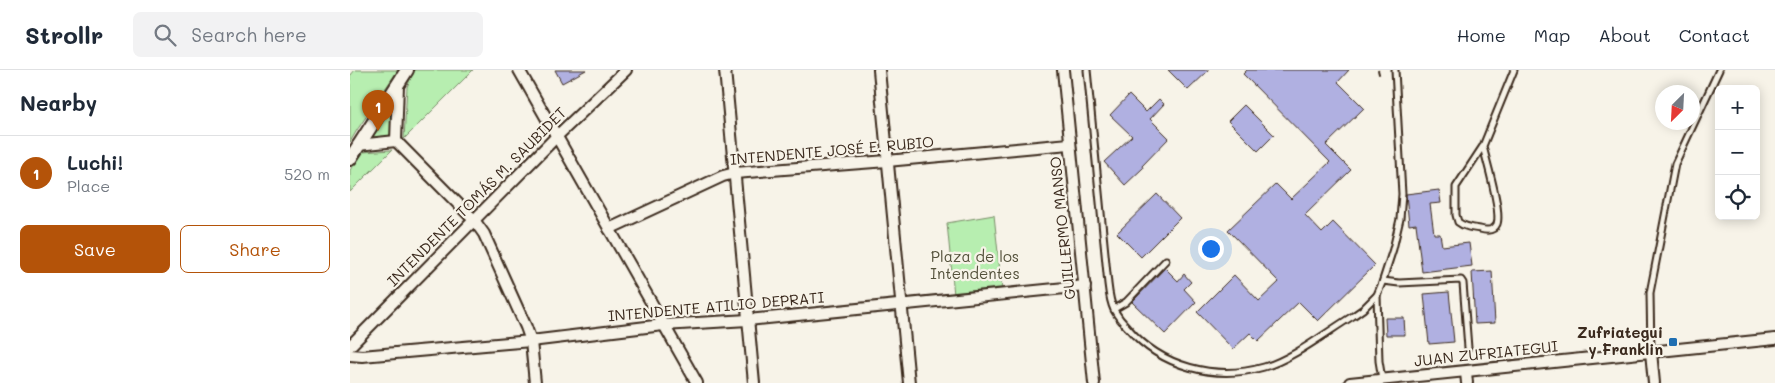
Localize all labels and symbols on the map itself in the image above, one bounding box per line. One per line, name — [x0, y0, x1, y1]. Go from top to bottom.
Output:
north arrow — [1655, 85, 1700, 130]
pin: 1 — [362, 90, 394, 131]
street label: INTENDENTE TOMÁS M. SAUBIDET — [382, 102, 570, 290]
street label: INTENDENTE JOSÉ E. RUBIO — [729, 131, 935, 169]
street label: GUILLERMO MANSO — [1045, 155, 1079, 301]
your location — [1198, 236, 1224, 262]
park label: Plaza de los Intendentes — [930, 246, 1020, 283]
street label: INTENDENTE ATILIO DEPRATI — [607, 287, 825, 325]
place label: Zufriategui y Franklin — [1577, 322, 1663, 359]
street label: JUAN ZUFRIATEGUI — [1413, 335, 1559, 370]
marker: Zufriategui y Franklin — [1667, 336, 1679, 348]

